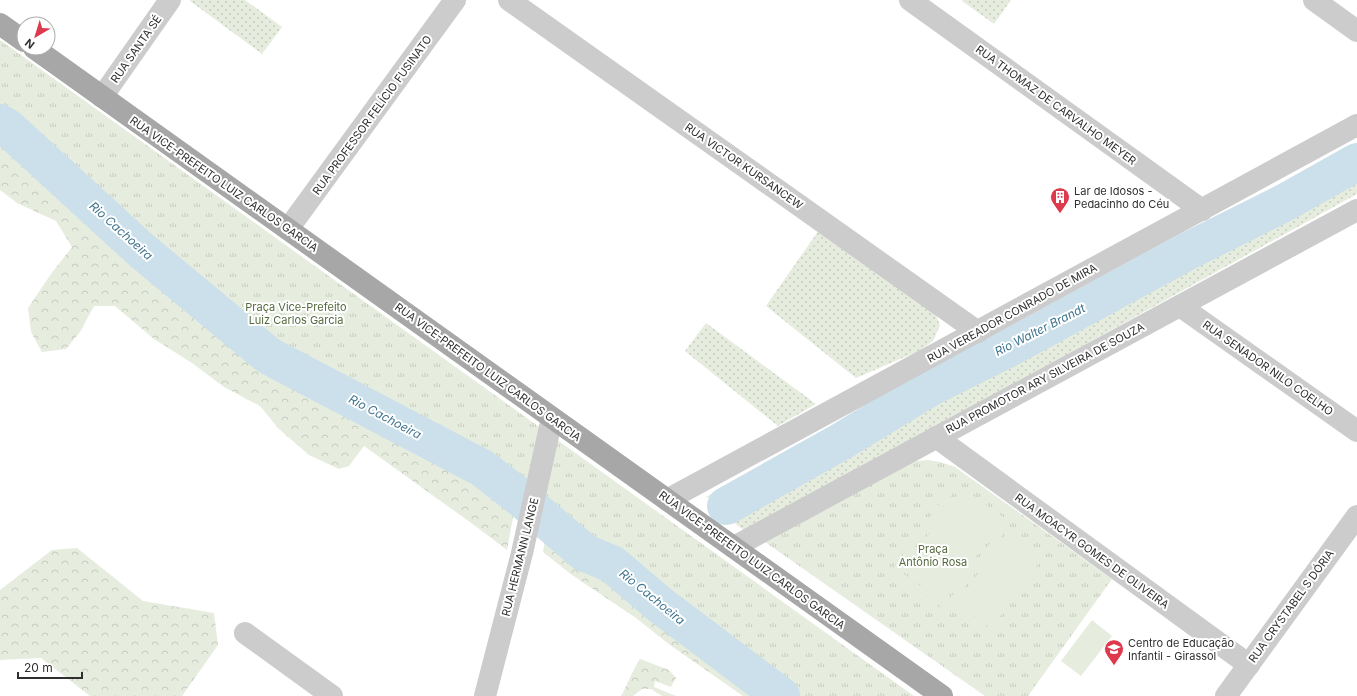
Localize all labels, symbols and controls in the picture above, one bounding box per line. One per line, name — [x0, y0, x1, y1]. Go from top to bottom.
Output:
street label: RUA SANTA SÉ — [108, 13, 164, 85]
north arrow — [16, 16, 56, 56]
street label: RUA PROFESSOR FELÍCIO FUSINATO — [309, 33, 435, 197]
text: N — [22, 36, 37, 52]
street label: RUA THOMAZ DE CARVALHO MEYER — [973, 42, 1139, 168]
street label: RUA VICE-PREFEITO LUIZ CARLOS GARCIA — [127, 113, 321, 255]
street label: RUA VICTOR KURSANCEW — [682, 120, 806, 212]
place label: Lar de Idosos - Pedacinho do Céu — [1074, 184, 1169, 211]
building icon: Lar de Idosos - Pedacinho do Céu — [1049, 186, 1071, 214]
water label: Rio Cachoeira — [87, 198, 156, 263]
street label: RUA VEREADOR CONRADO DE MIRA — [925, 260, 1100, 366]
park label: Praça Vice-Prefeito Luiz Carlos Garcia — [245, 300, 347, 327]
street label: RUA VICE-PREFEITO LUIZ CARLOS GARCIA — [392, 300, 584, 444]
water label: Rio Walter Brandt — [992, 300, 1088, 359]
street label: RUA SENADOR NILO COELHO — [1200, 317, 1336, 419]
street label: RUA PROMOTOR ARY SILVEIRA DE SOUZA — [943, 319, 1147, 436]
water label: Rio Cachoeira — [346, 391, 424, 442]
street label: RUA VICE-PREFEITO LUIZ CARLOS GARCIA — [656, 488, 848, 632]
street label: RUA MOACYR GOMES DE OLIVEIRA — [1012, 490, 1172, 612]
street label: RUA HERMANN LANGE — [498, 496, 542, 618]
park label: Praça Antônio Rosa — [899, 542, 967, 569]
street label: RUA CRYSTABEL S DÓRIA — [1245, 546, 1337, 665]
water label: Rio Cachoeira — [617, 566, 688, 628]
place label: Centro de Educação Infantil - Girassol — [1128, 636, 1234, 663]
school or university icon: Centro de Educação Infantil - Girassol — [1103, 638, 1125, 666]
scale bar — [18, 654, 82, 680]
text: 20 m — [24, 660, 53, 675]

